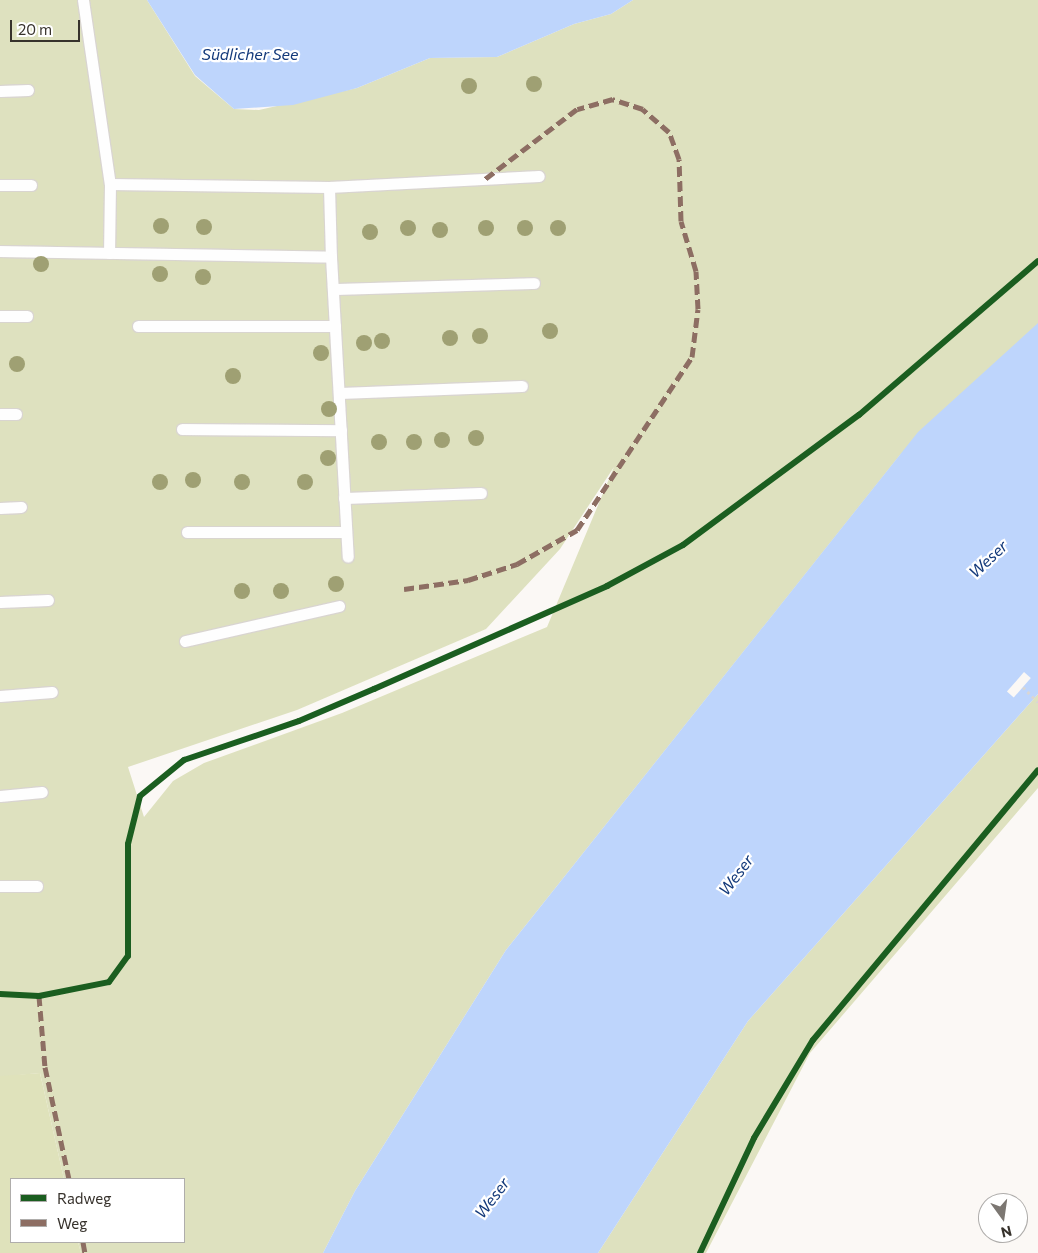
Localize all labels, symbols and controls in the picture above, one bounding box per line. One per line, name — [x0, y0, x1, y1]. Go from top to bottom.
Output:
scale bar — [12, 10, 82, 42]
text: 20 m — [18, 20, 52, 38]
water label: Südlicher See — [202, 44, 298, 64]
water label: Weser — [965, 536, 1011, 582]
water label: Weser — [715, 851, 757, 899]
water label: Weser — [471, 1174, 513, 1222]
legend — [10, 1178, 185, 1243]
text: Radweg — [57, 1189, 111, 1207]
north arrow — [978, 1193, 1028, 1243]
text: Weg — [57, 1214, 87, 1232]
text: N — [999, 1223, 1014, 1242]

